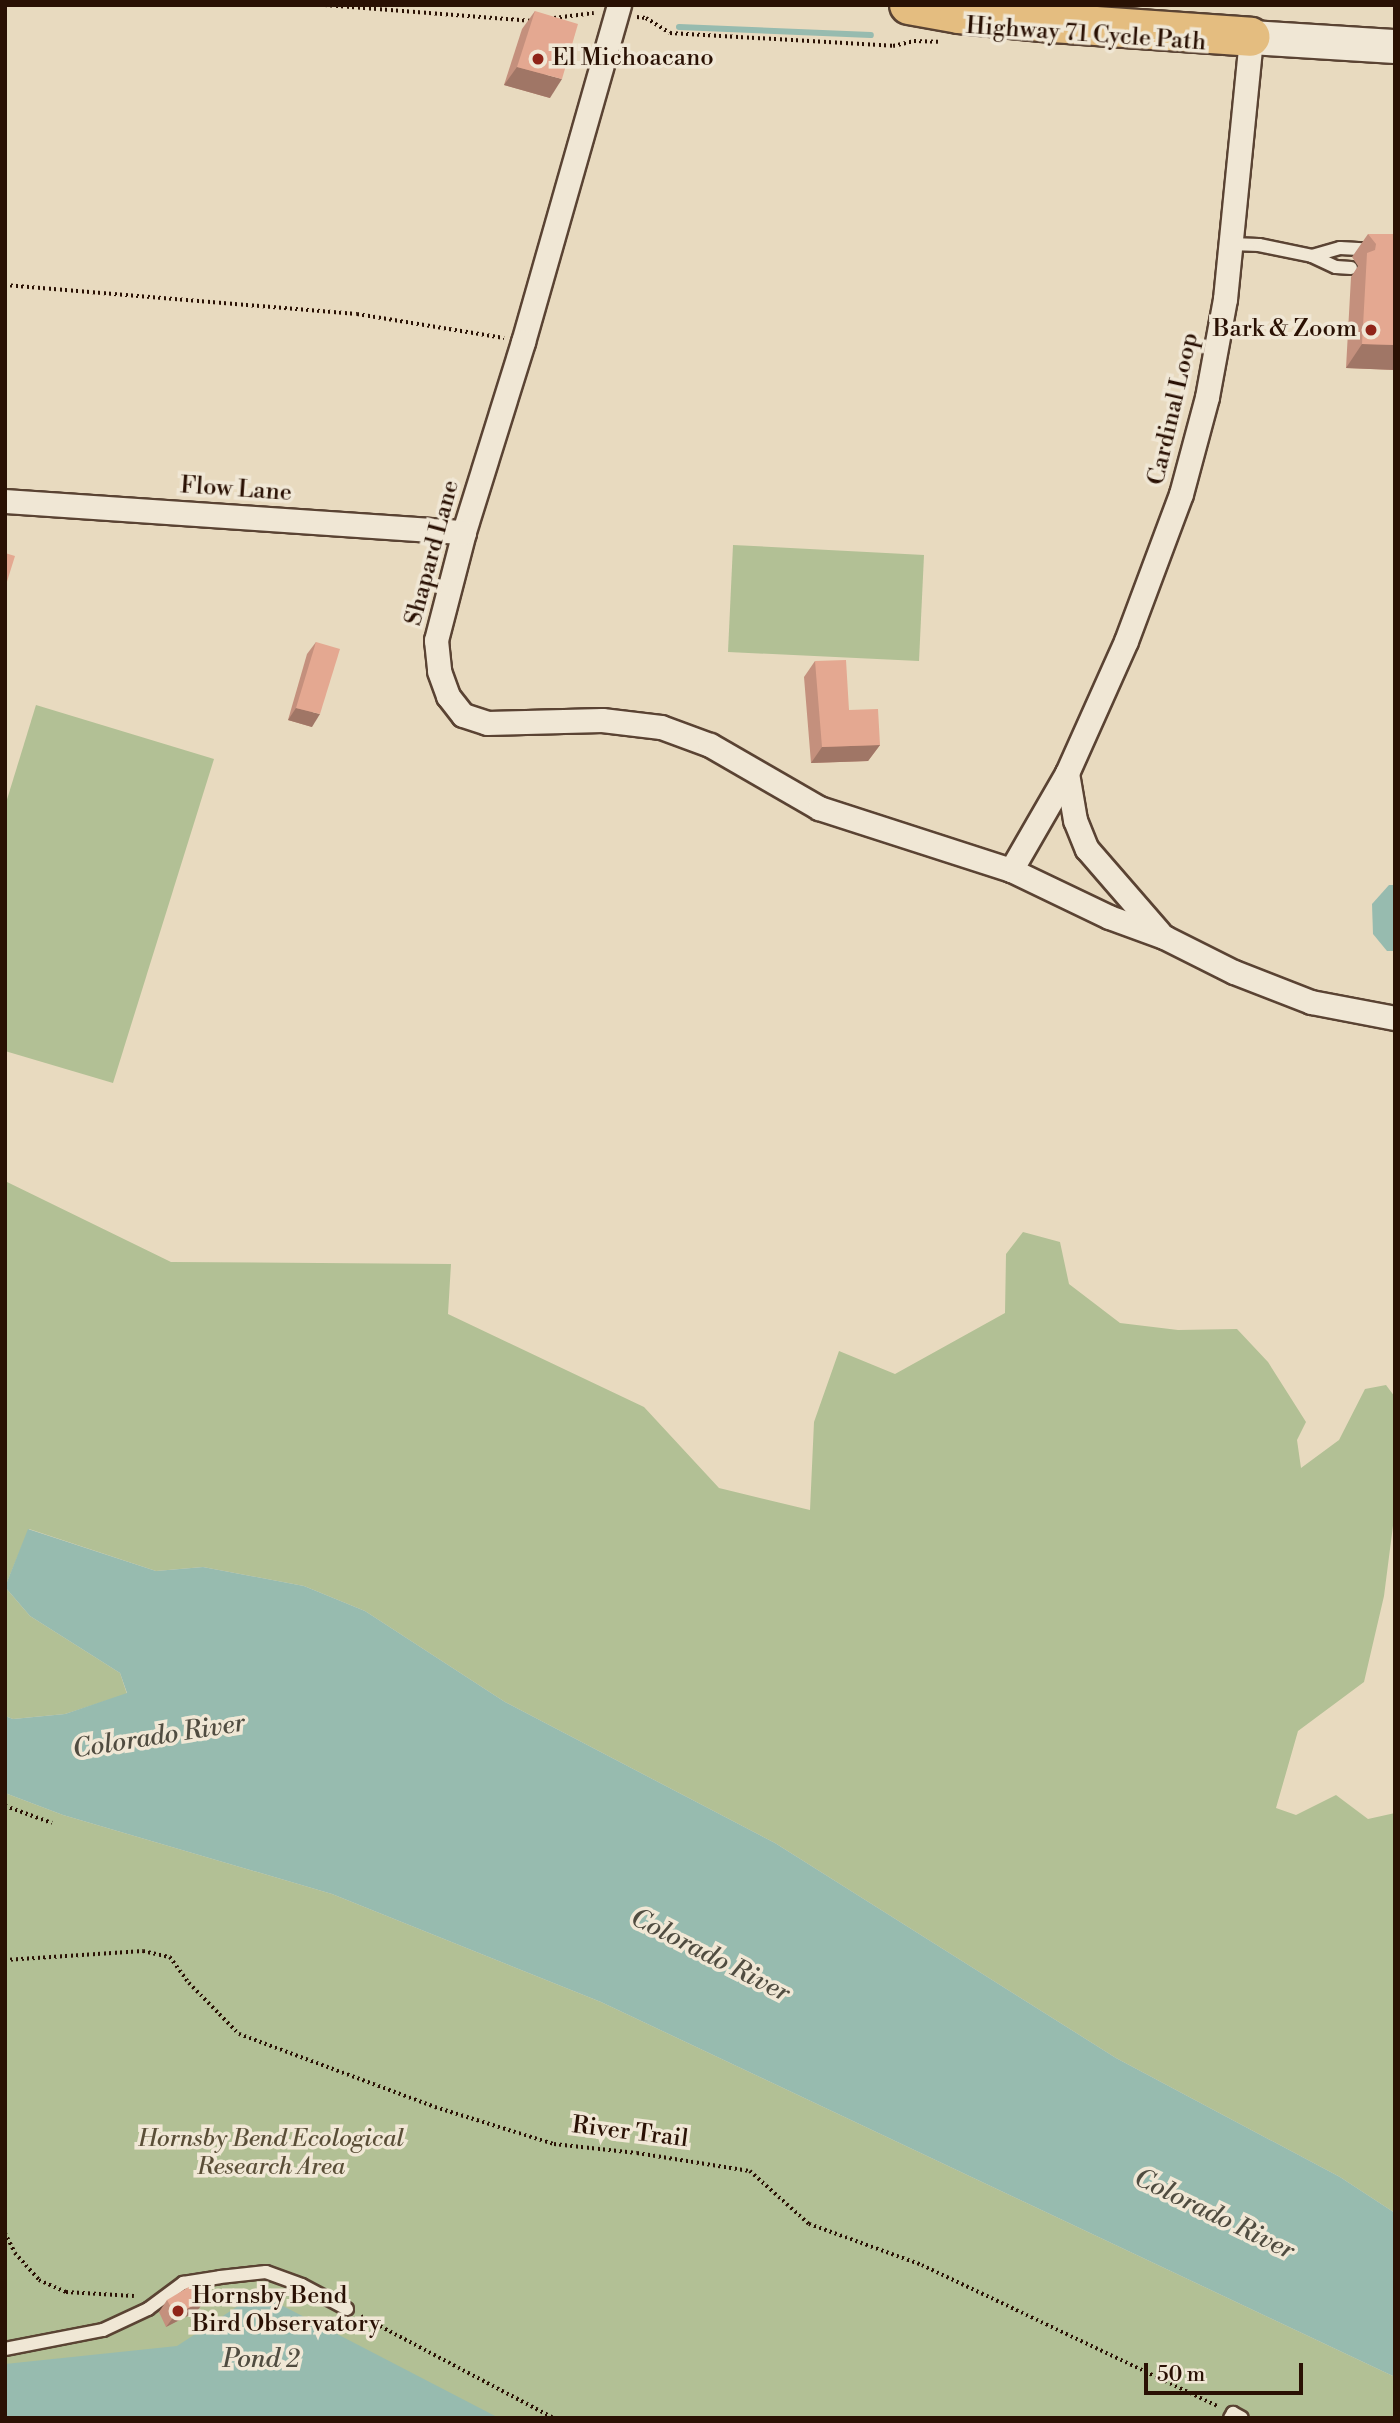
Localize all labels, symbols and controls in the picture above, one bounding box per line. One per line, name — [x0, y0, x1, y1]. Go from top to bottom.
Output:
street label: Highway 71 Cycle Path — [965, 12, 1207, 58]
place label: El Michoacano — [552, 45, 714, 73]
marker: El Michoacano — [530, 51, 546, 67]
place label: Bark & Zoom — [1213, 316, 1357, 344]
marker: Bark & Zoom — [1363, 322, 1379, 338]
street label: Cardinal Loop — [1142, 330, 1206, 488]
street label: Flow Lane — [179, 472, 293, 508]
street label: Shapard Lane — [400, 477, 466, 629]
water label: Colorado River — [70, 1708, 248, 1766]
water label: Colorado River — [625, 1902, 795, 2010]
street label: River Trail — [570, 2112, 690, 2154]
park label: Hornsby Bend Ecological Research Area — [138, 2126, 404, 2182]
water label: Colorado River — [1129, 2163, 1299, 2267]
place label: Hornsby Bend Bird Observatory — [192, 2283, 381, 2339]
marker: Hornsby Bend Bird Observatory — [170, 2303, 186, 2319]
water label: Pond 2 — [223, 2344, 299, 2376]
scale bar — [1148, 2350, 1307, 2394]
text: 50 m — [1157, 2362, 1205, 2388]

